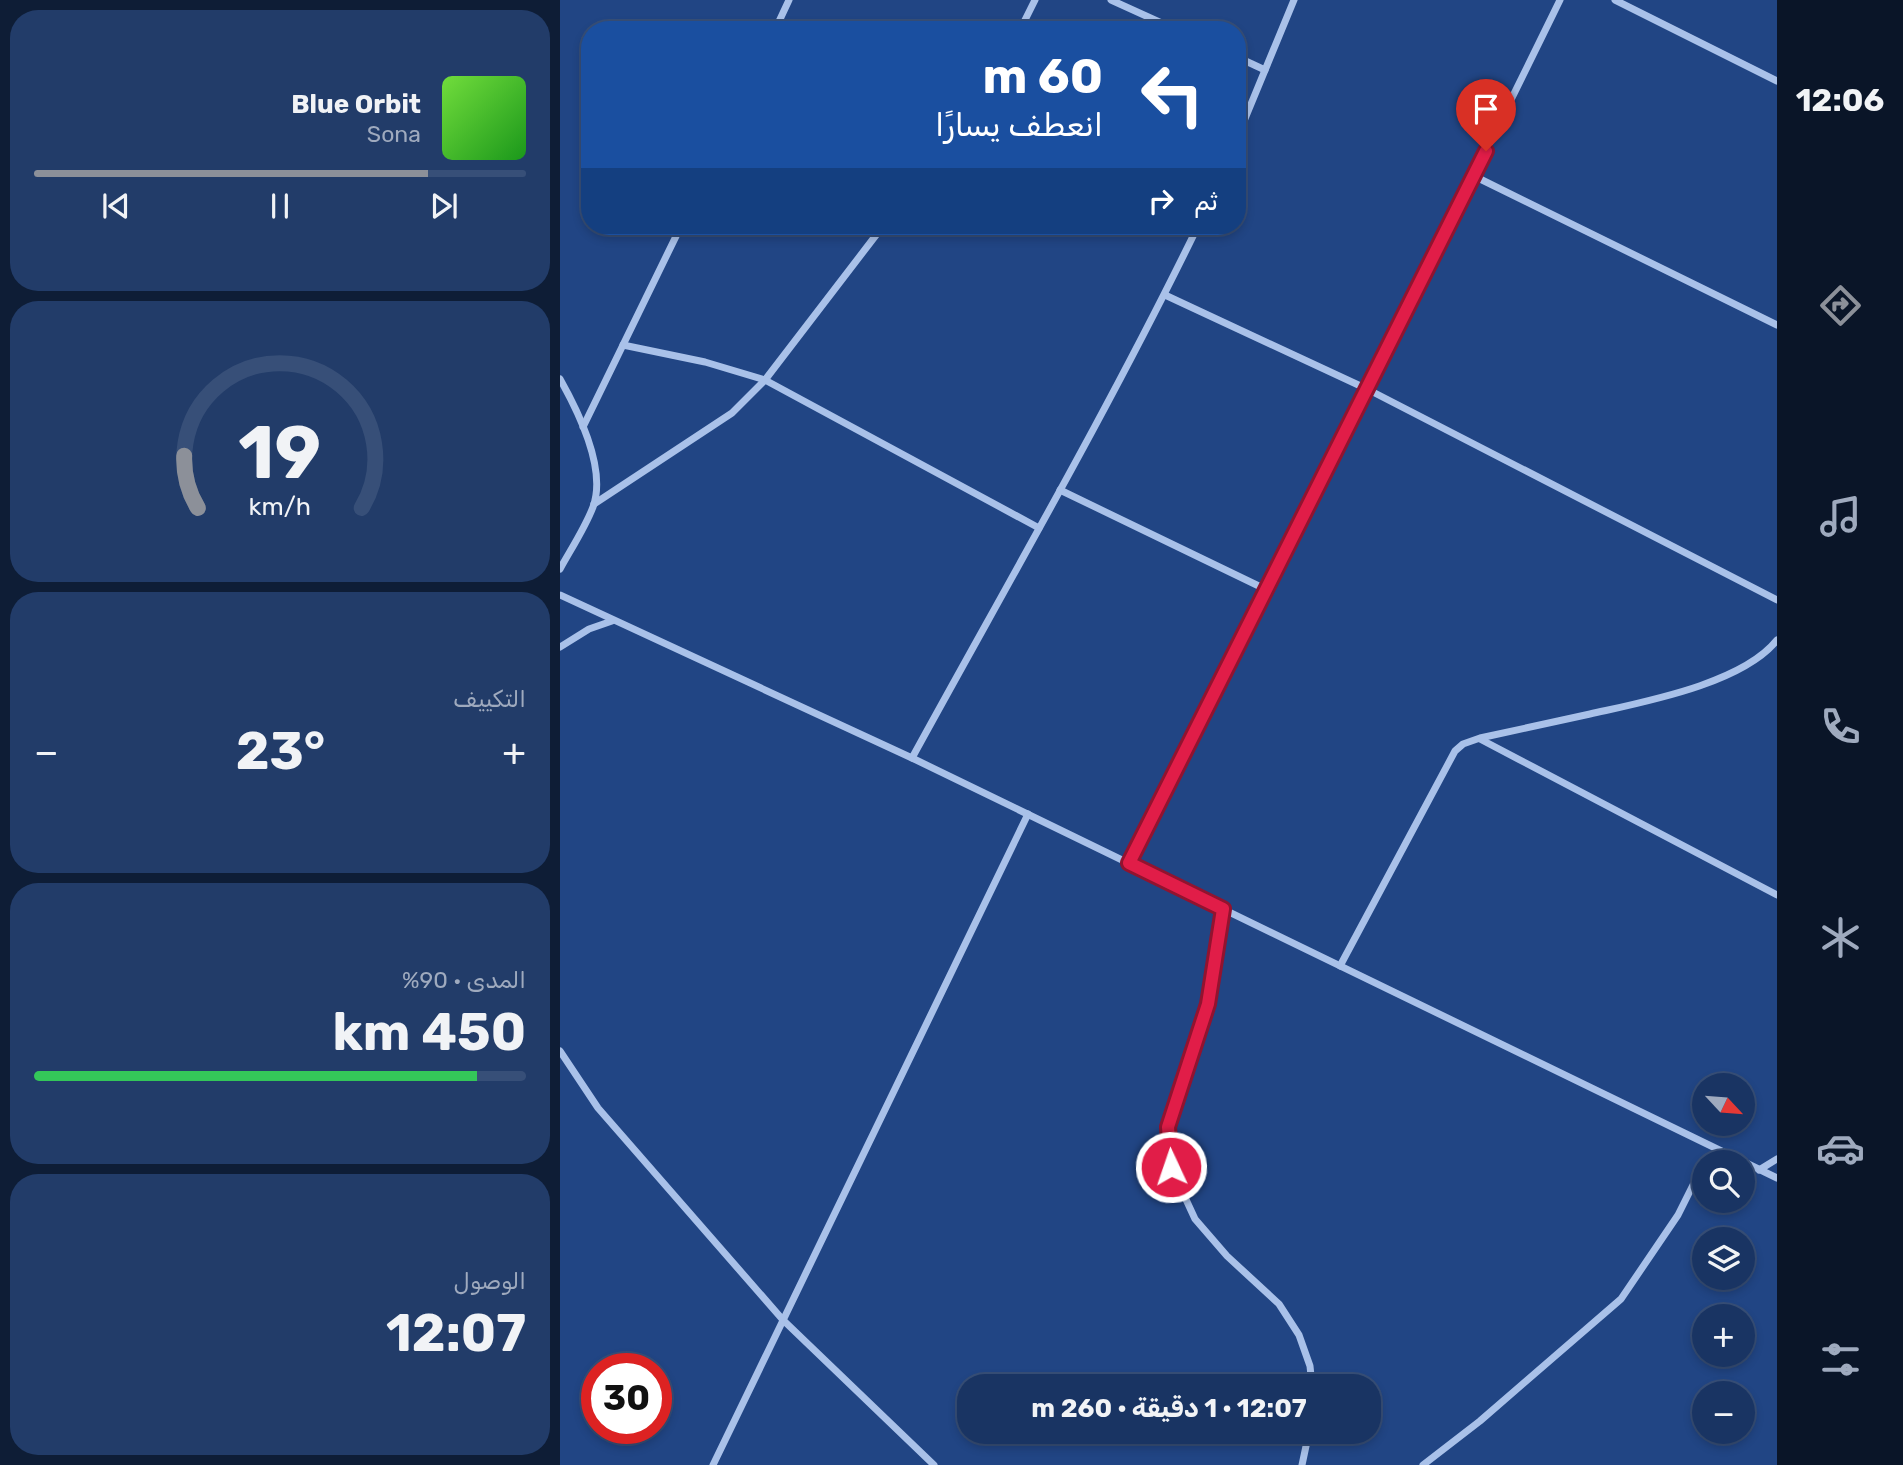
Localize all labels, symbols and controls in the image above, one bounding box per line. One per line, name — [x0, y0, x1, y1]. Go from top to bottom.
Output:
text: 60 m — [982, 47, 1103, 105]
icon: left — [1127, 49, 1218, 140]
pin — [1456, 79, 1516, 151]
text: 12:06 — [1796, 81, 1884, 119]
text: Blue Orbit — [291, 89, 421, 120]
icon: arrive — [1467, 90, 1505, 128]
text: انعطف يسارًا — [935, 106, 1103, 144]
text: Sona — [367, 120, 421, 148]
icon: right — [1142, 182, 1180, 220]
text: ثم — [1194, 186, 1218, 217]
icon: previous — [97, 187, 135, 225]
icon: pause — [261, 187, 299, 225]
icon: next — [425, 187, 463, 225]
icon: directions — [1816, 281, 1865, 330]
text: 19 — [239, 410, 321, 496]
text: km/h — [249, 491, 311, 520]
icon: music — [1816, 492, 1865, 541]
text: التكييف — [453, 685, 526, 713]
icon: phone — [1816, 702, 1865, 751]
text: 23° — [236, 720, 325, 782]
text: − — [34, 729, 59, 775]
text: + — [502, 729, 526, 775]
icon: climate — [1816, 913, 1865, 962]
text: المدى · 90% — [402, 966, 526, 994]
text: 450 km — [332, 1001, 526, 1063]
north arrow — [1692, 1073, 1755, 1136]
map controls — [1692, 1073, 1755, 1444]
icon: car — [1816, 1124, 1865, 1173]
position arrow — [1134, 1130, 1208, 1204]
button: search — [1692, 1150, 1755, 1213]
button: layers — [1692, 1227, 1755, 1290]
text: الوصول — [454, 1267, 526, 1295]
text: 12:07 — [386, 1302, 526, 1364]
button: + — [1692, 1304, 1755, 1367]
icon: filters — [1816, 1335, 1865, 1384]
speed limit sign: 30 — [581, 1353, 672, 1444]
button: − — [1692, 1381, 1755, 1444]
text: 12:07 · 1 دقيقة · 260 m — [1031, 1393, 1307, 1424]

